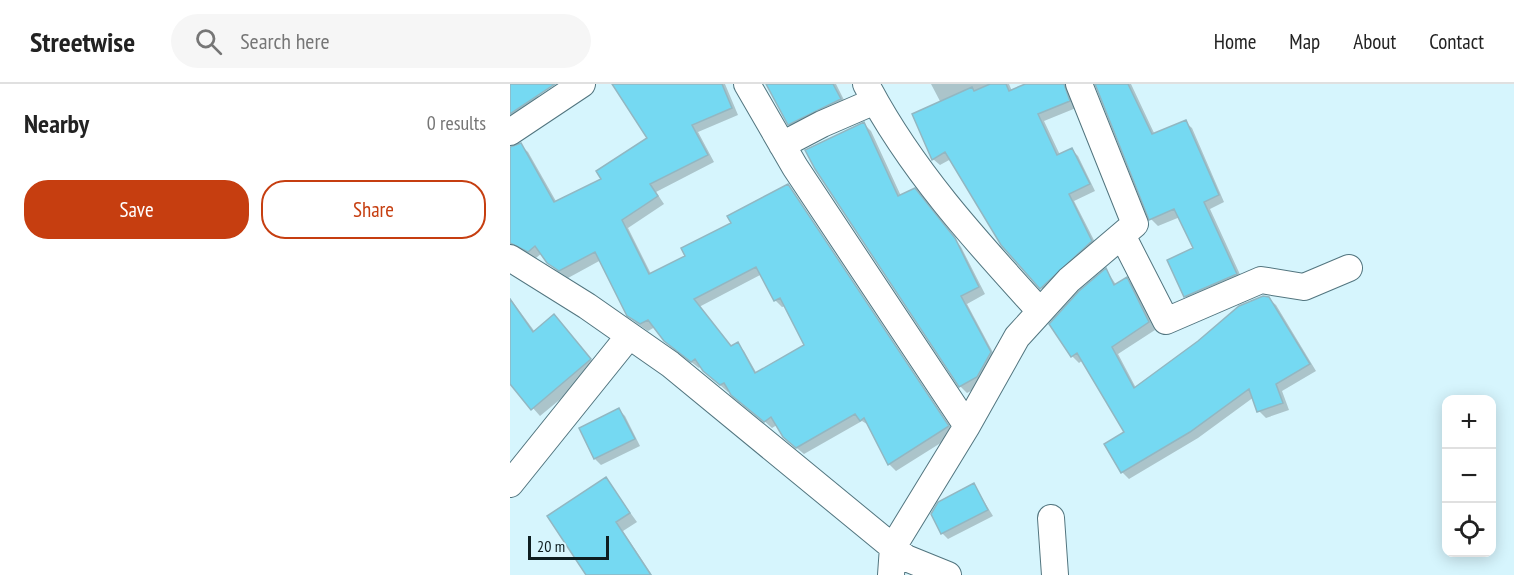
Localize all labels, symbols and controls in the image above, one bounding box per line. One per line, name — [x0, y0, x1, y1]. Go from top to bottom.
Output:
search box — [171, 14, 591, 68]
text: Streetwise — [30, 23, 135, 60]
icon: search — [192, 25, 225, 58]
text: Search here — [240, 27, 330, 55]
text: Home — [1214, 28, 1256, 55]
text: Map — [1289, 28, 1320, 55]
text: About — [1353, 28, 1396, 55]
text: Contact — [1429, 28, 1484, 55]
text: Nearby — [24, 107, 89, 140]
text: 0 results — [427, 110, 486, 136]
button: Save — [24, 180, 249, 239]
button: Share — [261, 180, 486, 239]
map controls — [1442, 395, 1496, 557]
button: + — [1442, 395, 1496, 449]
button: − — [1442, 449, 1496, 503]
button: locate — [1442, 503, 1496, 557]
scale bar — [528, 533, 609, 560]
text: 20 m — [537, 536, 565, 556]

